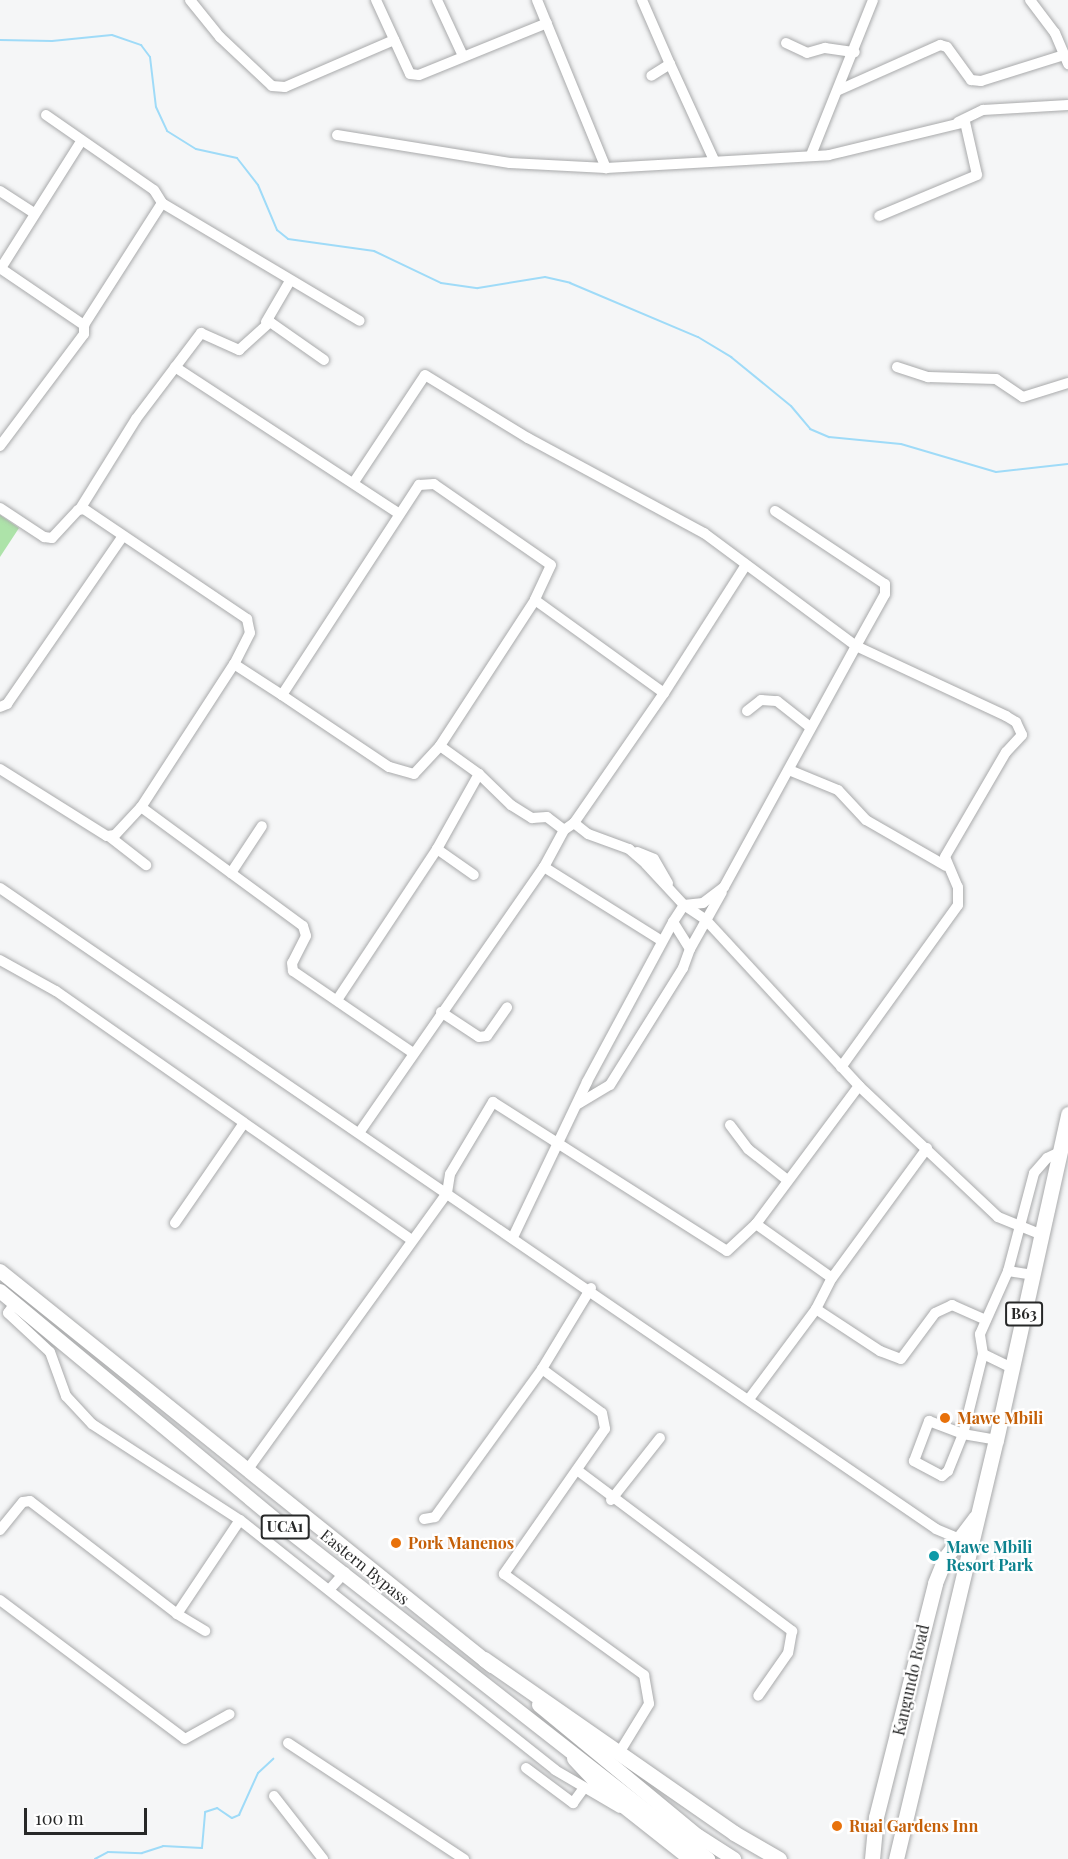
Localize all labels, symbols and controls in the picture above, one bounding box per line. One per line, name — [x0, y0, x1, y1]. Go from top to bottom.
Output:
road number: B63 — [1004, 1302, 1044, 1326]
place label: Mawe Mbili — [957, 1408, 1043, 1428]
marker: Mawe Mbili — [938, 1411, 952, 1425]
road number: UCA1 — [260, 1515, 310, 1539]
street label: Eastern Bypass — [317, 1525, 413, 1609]
place label: Pork Manenos — [408, 1533, 514, 1553]
marker: Pork Manenos — [389, 1536, 403, 1550]
place label: Mawe Mbili Resort Park — [946, 1537, 1033, 1575]
marker: Mawe Mbili Resort Park — [927, 1549, 941, 1563]
street label: Kangundo Road — [889, 1623, 933, 1737]
scale bar — [27, 1796, 150, 1834]
text: 100 m — [35, 1806, 84, 1830]
place label: Ruai Gardens Inn — [849, 1816, 978, 1836]
marker: Ruai Gardens Inn — [830, 1819, 844, 1833]

